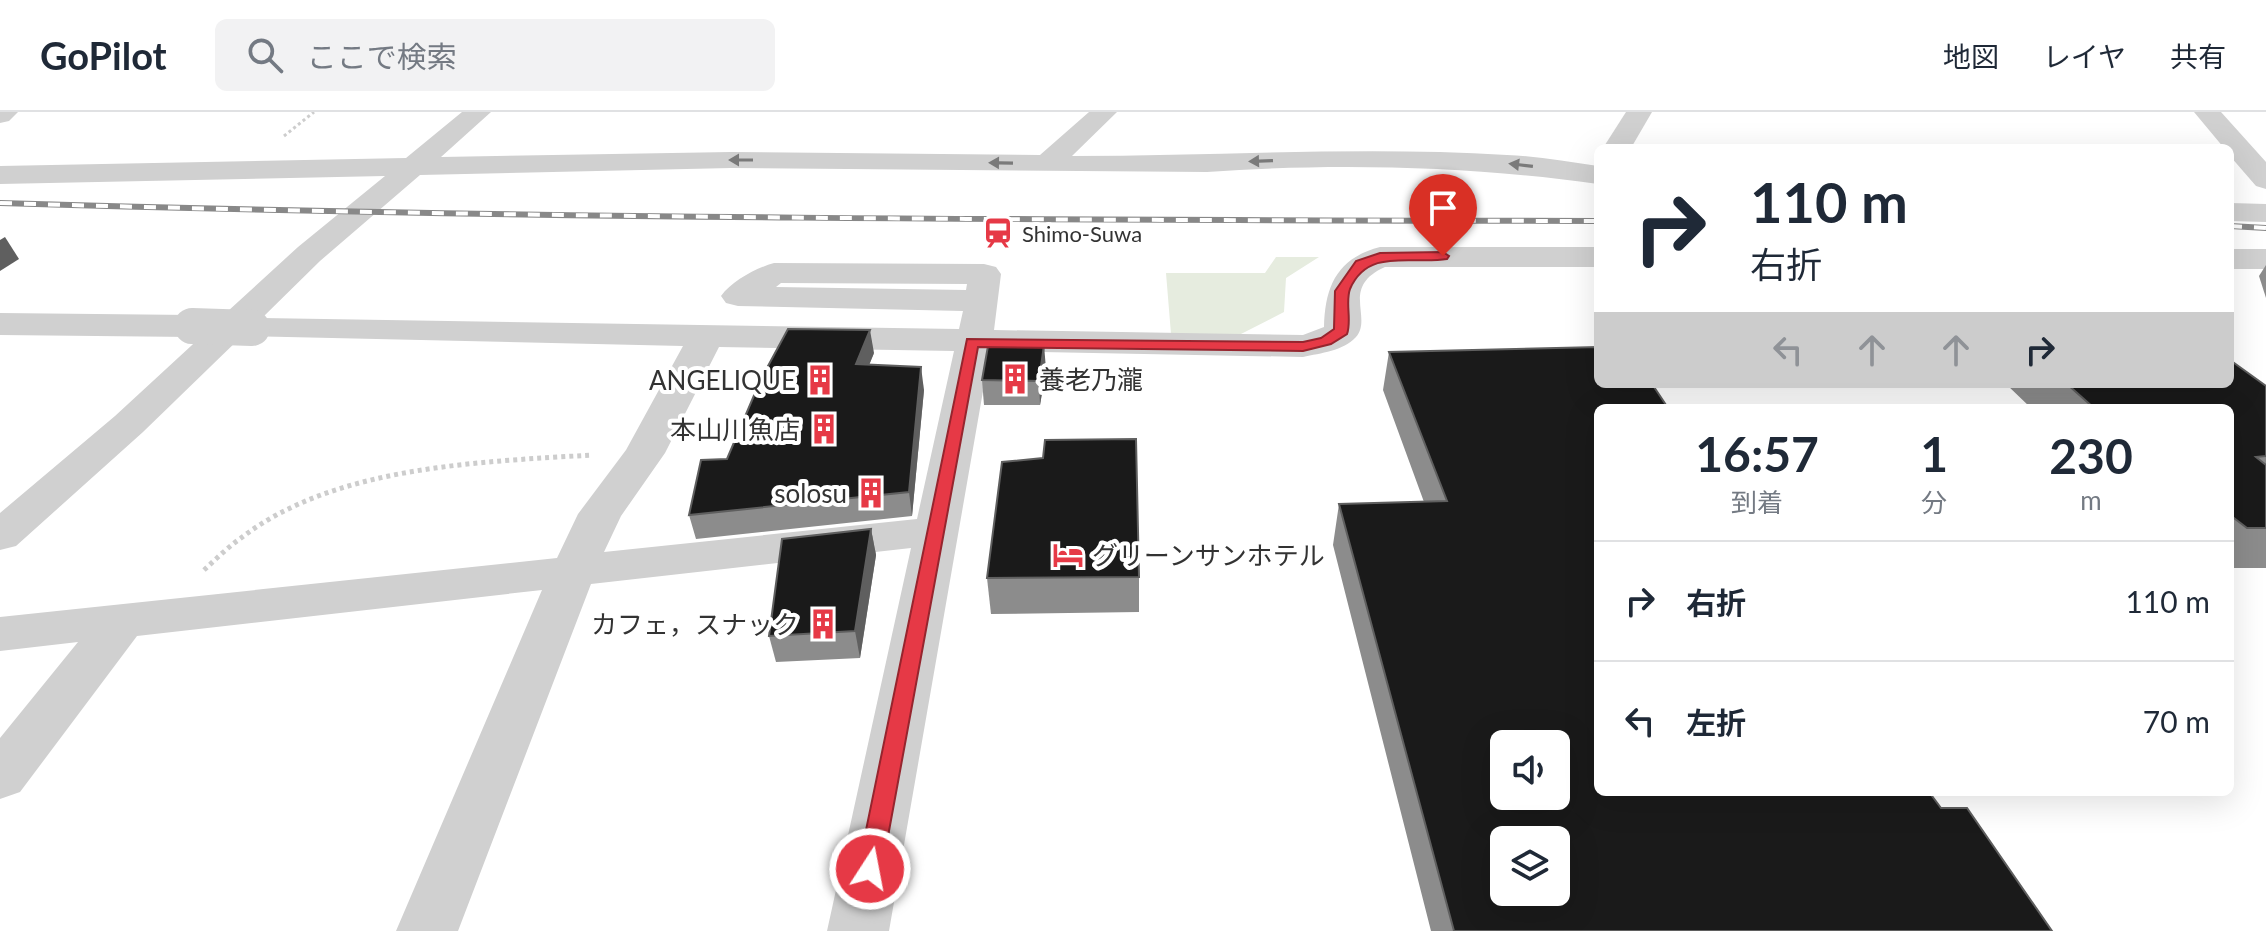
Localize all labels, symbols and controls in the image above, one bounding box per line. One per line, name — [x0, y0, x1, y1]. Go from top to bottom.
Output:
search box — [215, 19, 775, 91]
text: GoPilot — [40, 32, 167, 78]
icon: search — [243, 33, 287, 77]
text: ここで検索 — [307, 38, 457, 74]
text: 地図 — [1943, 39, 1999, 73]
text: レイヤ — [2043, 39, 2126, 73]
text: 共有 — [2170, 39, 2226, 73]
one-way arrow — [728, 154, 753, 166]
one-way arrow — [1248, 154, 1273, 167]
one-way arrow — [988, 157, 1013, 169]
one-way arrow — [1508, 158, 1533, 171]
text: 110 m — [1750, 168, 1908, 235]
pin — [1409, 174, 1477, 256]
icon: right — [1618, 176, 1722, 280]
icon: arrive — [1421, 186, 1465, 230]
station icon: Shimo-Suwa — [981, 216, 1015, 250]
place label: Shimo-Suwa — [1022, 220, 1142, 247]
text: 右折 — [1750, 242, 1822, 286]
icon: left — [1766, 328, 1810, 372]
icon: ahead — [1850, 328, 1894, 372]
icon: ahead — [1934, 328, 1978, 372]
icon: right — [2018, 328, 2062, 372]
building icon: 養老乃瀧 — [998, 362, 1032, 396]
building icon: ANGELIQUE — [803, 363, 837, 397]
place label: 養老乃瀧 — [1039, 363, 1143, 395]
place label: ANGELIQUE — [649, 364, 796, 396]
building icon: 本山川魚店 — [807, 412, 841, 446]
place label: 本山川魚店 — [670, 413, 800, 445]
text: 16:57 — [1695, 425, 1819, 482]
text: 1 — [1920, 425, 1948, 482]
text: 230 — [2049, 427, 2133, 484]
building icon: solosu — [854, 476, 888, 510]
place label: solosu — [774, 477, 847, 509]
text: m — [2080, 484, 2102, 516]
text: 到着 — [1731, 486, 1783, 518]
text: 分 — [1921, 486, 1947, 518]
hotel icon: グリーンサンホテル — [1051, 538, 1085, 572]
place label: グリーンサンホテル — [1092, 539, 1325, 571]
icon: right — [1618, 579, 1662, 623]
text: 110 m — [2125, 583, 2210, 619]
text: 右折 — [1686, 584, 1746, 620]
building icon: カフェ，スナック — [806, 607, 840, 641]
place label: カフェ，スナック — [591, 608, 799, 640]
icon: left — [1618, 699, 1662, 743]
text: 70 m — [2143, 703, 2210, 739]
text: 左折 — [1686, 704, 1746, 740]
map controls — [1490, 730, 1570, 906]
button: sound — [1490, 730, 1570, 810]
button: layers — [1490, 826, 1570, 906]
position arrow — [828, 827, 912, 911]

